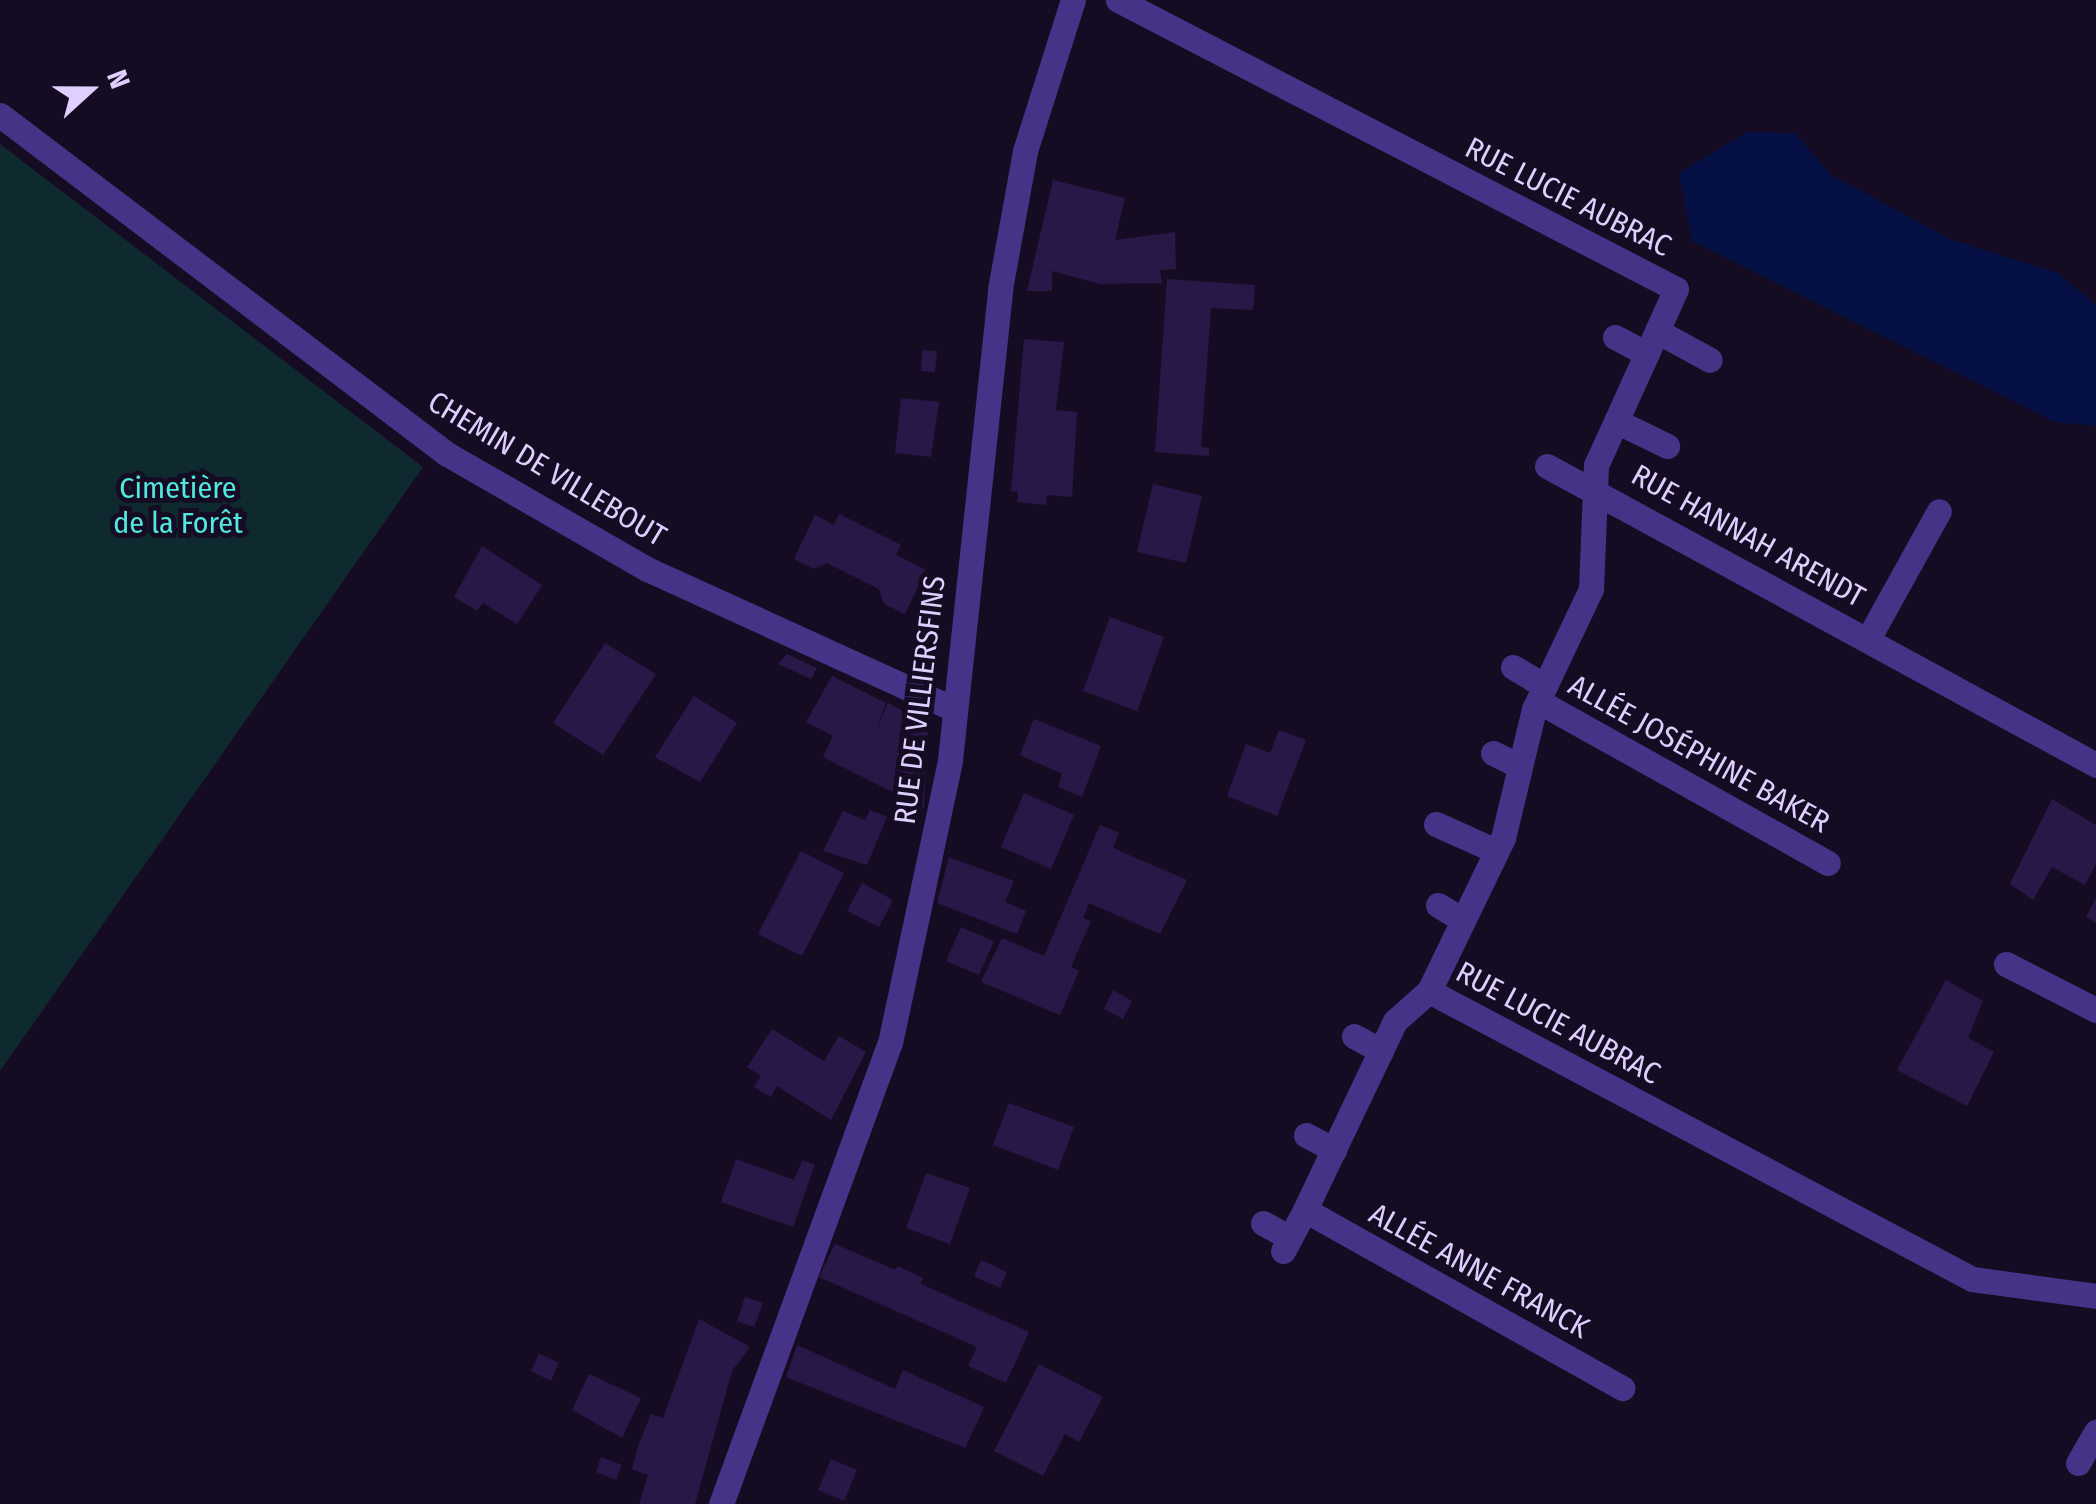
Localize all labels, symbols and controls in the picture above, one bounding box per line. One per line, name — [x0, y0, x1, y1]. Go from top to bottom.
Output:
north arrow — [40, 40, 140, 140]
text: N — [100, 65, 137, 93]
street label: RUE LUCIE AUBRAC — [1459, 130, 1677, 264]
street label: CHEMIN DE VILLEBOUT — [422, 384, 672, 554]
street label: RUE HANNAH ARENDT — [1625, 457, 1871, 615]
park label: Cimetière de la Forêt — [113, 470, 243, 540]
street label: RUE DE VILLIERSFINS — [887, 574, 953, 826]
street label: ALLÉE JOSÉPHINE BAKER — [1562, 667, 1836, 841]
street label: RUE LUCIE AUBRAC — [1450, 954, 1666, 1092]
street label: ALLÉE ANNE FRANCK — [1363, 1196, 1595, 1346]

